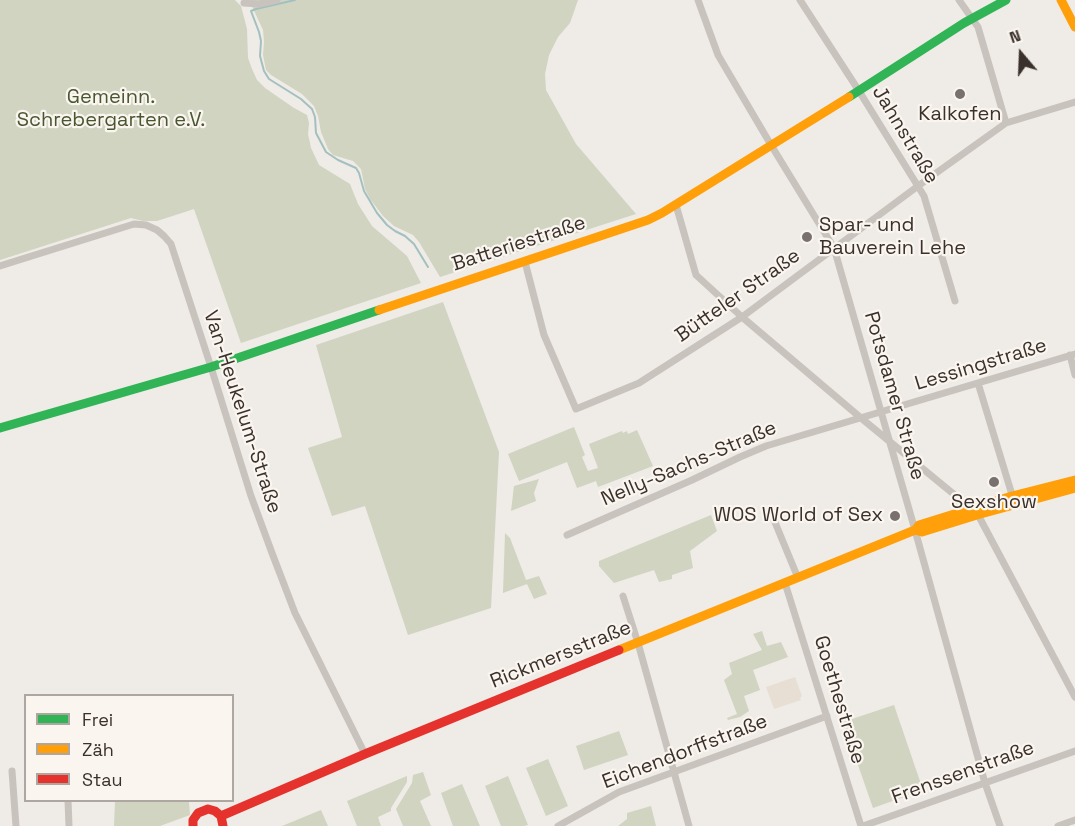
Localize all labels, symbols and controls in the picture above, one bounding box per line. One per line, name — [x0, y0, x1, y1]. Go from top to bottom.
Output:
north arrow — [991, 24, 1051, 84]
text: N — [1006, 25, 1023, 48]
street label: Jahnstraße — [866, 82, 944, 188]
park label: Gemeinn. Schrebergarten e.V. — [17, 86, 205, 133]
marker: Kalkofen — [953, 87, 967, 101]
place label: Kalkofen — [918, 103, 1002, 127]
street label: Batteriestraße — [449, 211, 589, 277]
place label: Spar- und Bauverein Lehe — [819, 214, 966, 261]
marker: Spar- und Bauverein Lehe — [800, 230, 814, 244]
street label: Bütteler Straße — [671, 244, 805, 348]
street label: Van-Heukelum-Straße — [198, 308, 286, 516]
street label: Potsdamer Straße — [858, 309, 930, 483]
street label: Lessingstraße — [912, 334, 1050, 396]
street label: Nelly-Sachs-Straße — [598, 416, 780, 512]
marker: Sexshow — [987, 475, 1001, 489]
place label: Sexshow — [951, 491, 1037, 515]
place label: WOS World of Sex — [714, 504, 883, 528]
marker: WOS World of Sex — [888, 509, 902, 523]
street label: Rickmersstraße — [487, 616, 635, 694]
street label: Goethestraße — [808, 633, 870, 767]
legend — [24, 694, 234, 802]
text: Frei — [82, 708, 113, 731]
street label: Eichendorffstraße — [599, 709, 771, 795]
street label: Frenssenstraße — [888, 736, 1038, 810]
text: Zäh — [82, 738, 114, 761]
text: Stau — [82, 768, 122, 791]

